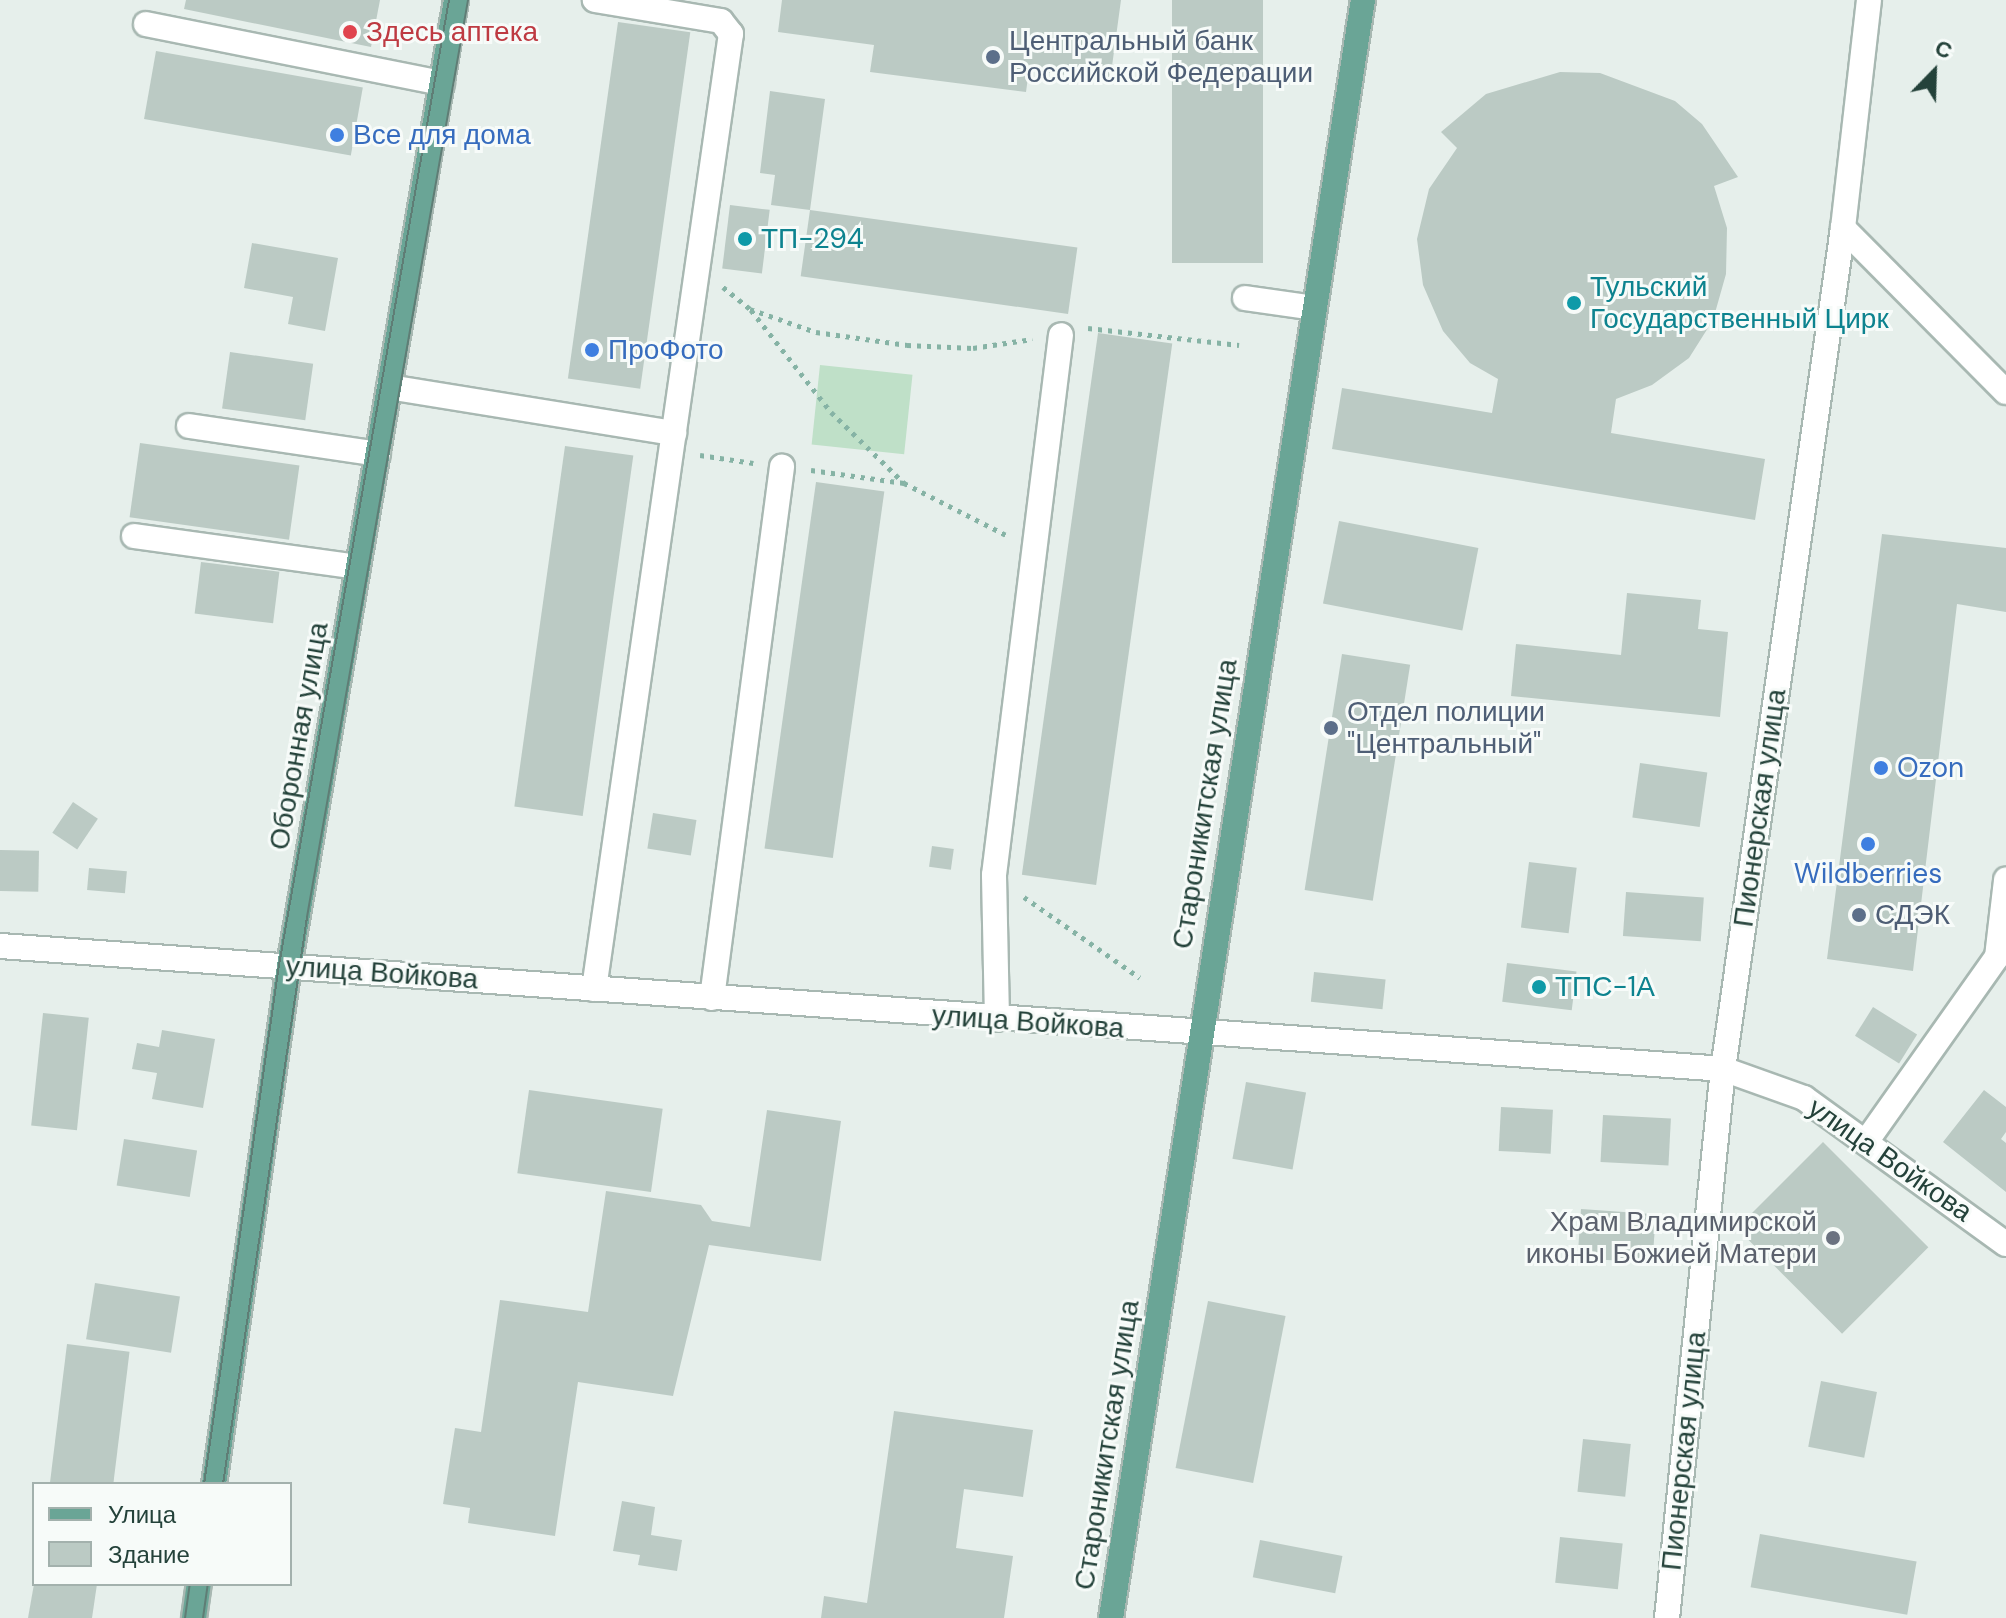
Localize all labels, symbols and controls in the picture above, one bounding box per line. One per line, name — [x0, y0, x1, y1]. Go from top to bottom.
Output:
place label: Здесь аптека — [366, 15, 538, 49]
marker: Здесь аптека — [341, 23, 359, 41]
place label: Центральный банк Российской Федерации — [1009, 24, 1313, 90]
north arrow — [1894, 32, 1974, 112]
text: С — [1931, 33, 1957, 66]
marker: Центральный банк Российской Федерации — [984, 48, 1002, 66]
place label: Все для дома — [353, 118, 531, 152]
marker: Все для дома — [328, 126, 346, 144]
place label: ТП-294 — [761, 222, 864, 256]
marker: ТП-294 — [736, 230, 754, 248]
place label: Тульский Государственный Цирк — [1590, 270, 1889, 336]
marker: Тульский Государственный Цирк — [1565, 294, 1583, 312]
place label: ПроФото — [608, 333, 724, 367]
marker: ПроФото — [583, 341, 601, 359]
street label: Оборонная улица — [262, 620, 336, 852]
street label: Староникитская улица — [1165, 657, 1245, 951]
street label: Пионерская улица — [1727, 687, 1793, 929]
place label: Отдел полиции "Центральный" — [1347, 695, 1545, 761]
marker: Отдел полиции "Центральный" — [1322, 719, 1340, 737]
place label: Ozon — [1897, 751, 1964, 785]
marker: Ozon — [1872, 759, 1890, 777]
marker: Wildberries — [1859, 835, 1877, 853]
place label: Wildberries — [1794, 857, 1942, 891]
place label: СДЭК — [1875, 898, 1950, 932]
marker: СДЭК — [1850, 906, 1868, 924]
street label: улица Войкова — [285, 950, 479, 996]
place label: ТПС-1А — [1555, 970, 1655, 1004]
marker: ТПС-1А — [1530, 978, 1548, 996]
street label: улица Войкова — [931, 999, 1125, 1045]
street label: улица Войкова — [1801, 1091, 1979, 1229]
place label: Храм Владимирской иконы Божией Матери — [1526, 1205, 1817, 1271]
marker: Храм Владимирской иконы Божией Матери — [1824, 1229, 1842, 1247]
street label: Староникитская улица — [1067, 1298, 1147, 1592]
street label: Пионерская улица — [1655, 1330, 1713, 1572]
legend — [32, 1482, 292, 1586]
text: Улица — [108, 1499, 176, 1530]
text: Здание — [108, 1539, 190, 1570]

